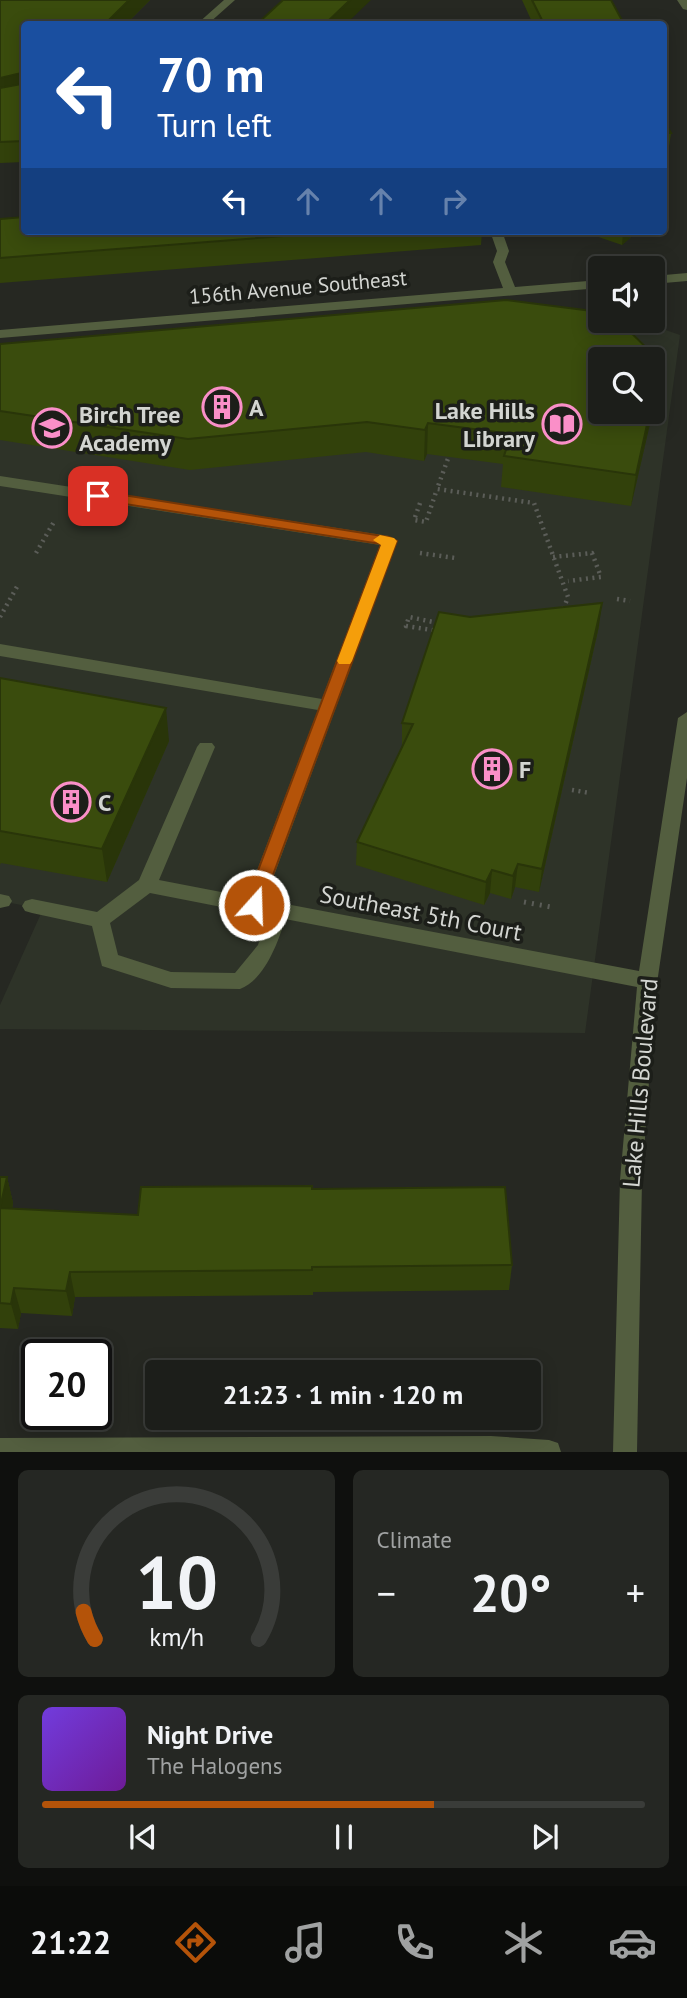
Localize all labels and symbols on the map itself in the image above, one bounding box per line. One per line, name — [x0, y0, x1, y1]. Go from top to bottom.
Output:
street label: 156th Avenue Southeast — [188, 264, 408, 310]
building icon: A — [201, 386, 243, 428]
place label: A — [249, 392, 264, 423]
place label: Lake Hills Library — [435, 395, 536, 454]
place label: Birch Tree Academy — [79, 399, 181, 458]
library icon: Lake Hills Library — [541, 403, 583, 445]
school or university icon: Birch Tree Academy — [31, 407, 73, 449]
pin — [68, 466, 128, 526]
building icon: F — [471, 748, 513, 790]
place label: F — [519, 754, 531, 785]
building icon: C — [50, 781, 92, 823]
place label: C — [98, 787, 111, 818]
position arrow — [217, 868, 291, 942]
street label: Southeast 5th Court — [317, 878, 525, 948]
street label: Lake Hills Boulevard — [615, 977, 665, 1189]
speed limit sign: 20 — [21, 1339, 112, 1430]

